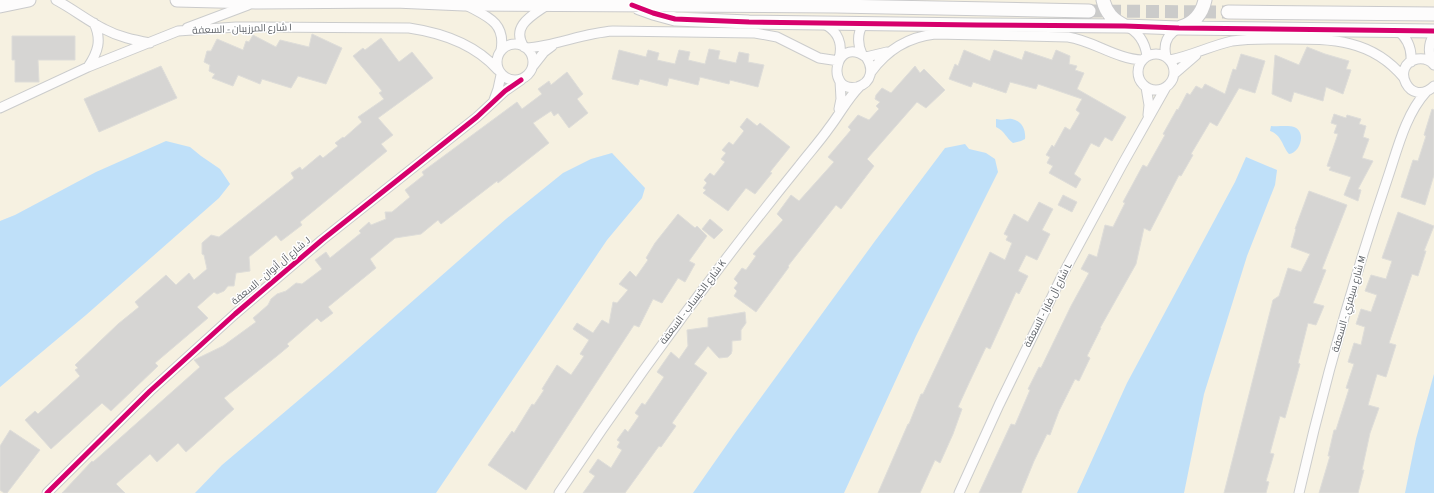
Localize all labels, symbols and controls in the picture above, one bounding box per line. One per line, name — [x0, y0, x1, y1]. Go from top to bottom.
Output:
street label: شارع المرزيبان - السعفة I — [192, 20, 292, 38]
street label: شارع آل أنوان - السعفة J — [228, 234, 314, 308]
street label: شارع سيفري - السعفة M — [1329, 254, 1369, 354]
street label: شارع الخيساب - السعفة K — [657, 257, 730, 347]
street label: شارع آل فارا - السعفة L — [1021, 260, 1076, 350]

